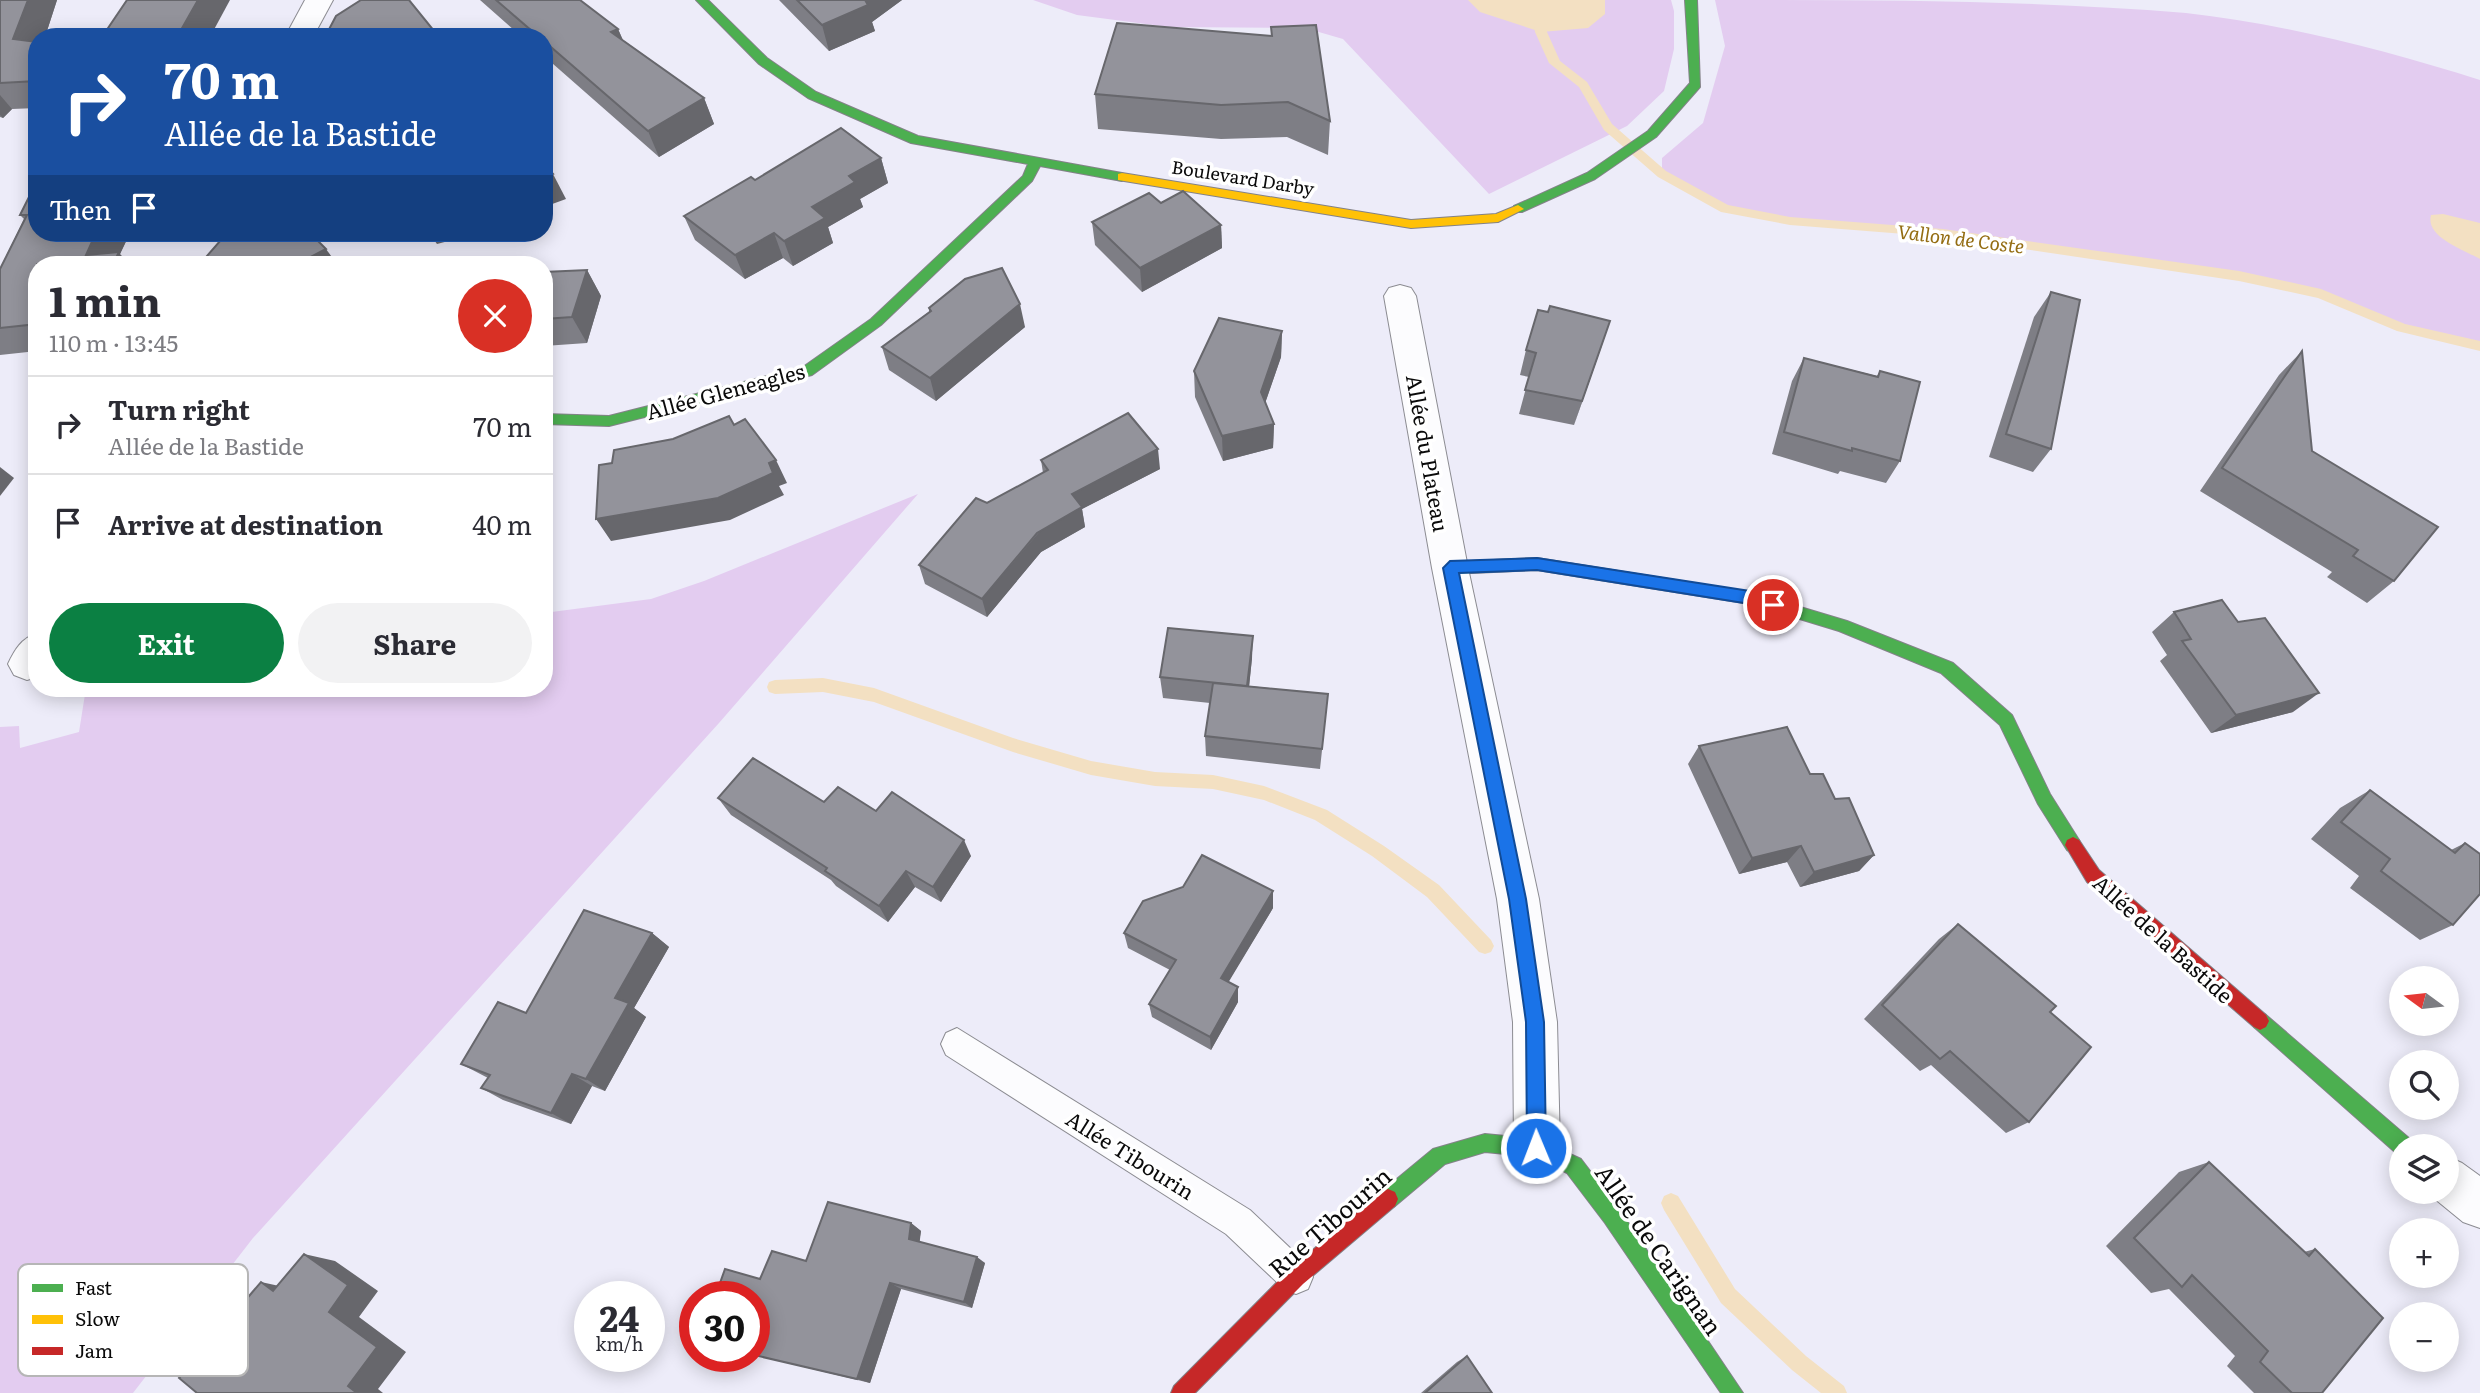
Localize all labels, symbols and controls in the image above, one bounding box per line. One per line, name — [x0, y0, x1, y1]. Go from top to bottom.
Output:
text: 70 m — [164, 41, 279, 114]
icon: right — [49, 56, 140, 147]
text: Allée de la Bastide — [164, 108, 437, 156]
street label: Boulevard Darby — [1170, 152, 1317, 202]
text: Then — [49, 189, 111, 228]
icon: arrive — [125, 189, 163, 227]
water label: Vallon de Coste — [1896, 216, 2026, 260]
text: 1 min — [49, 268, 161, 330]
button: close — [458, 279, 532, 353]
text: 110 m · 13:45 — [49, 325, 178, 359]
street label: Allée Gleneagles — [642, 354, 808, 426]
street label: Allée du Plateau — [1400, 372, 1458, 534]
text: Turn right — [108, 389, 250, 428]
icon: right — [49, 406, 87, 444]
text: 70 m — [473, 406, 532, 445]
text: Allée de la Bastide — [108, 428, 304, 462]
icon: arrive — [49, 504, 87, 542]
text: Arrive at destination — [108, 504, 383, 543]
text: 40 m — [472, 504, 532, 543]
pin — [1743, 575, 1803, 635]
icon: arrive — [1754, 586, 1792, 624]
button: Exit — [49, 603, 284, 683]
button: Share — [298, 603, 532, 683]
street label: Allée de la Bastide — [2087, 867, 2241, 1009]
north arrow — [2389, 966, 2459, 1036]
map controls — [2389, 966, 2459, 1372]
button: search — [2389, 1050, 2459, 1120]
street label: Allée Tibourin — [1061, 1102, 1201, 1206]
position arrow — [1499, 1111, 1573, 1185]
button: layers — [2389, 1134, 2459, 1204]
street label: Allée de Carignan — [1588, 1156, 1732, 1342]
street label: Rue Tibourin — [1260, 1158, 1398, 1284]
button: + — [2389, 1218, 2459, 1288]
legend — [18, 1264, 248, 1376]
text: Fast — [75, 1273, 112, 1301]
speed limit sign: 30 — [679, 1281, 770, 1372]
text: 24 — [600, 1291, 639, 1343]
button: − — [2389, 1302, 2459, 1372]
text: Slow — [75, 1304, 120, 1332]
text: km/h — [596, 1330, 643, 1357]
text: Jam — [75, 1336, 113, 1364]

